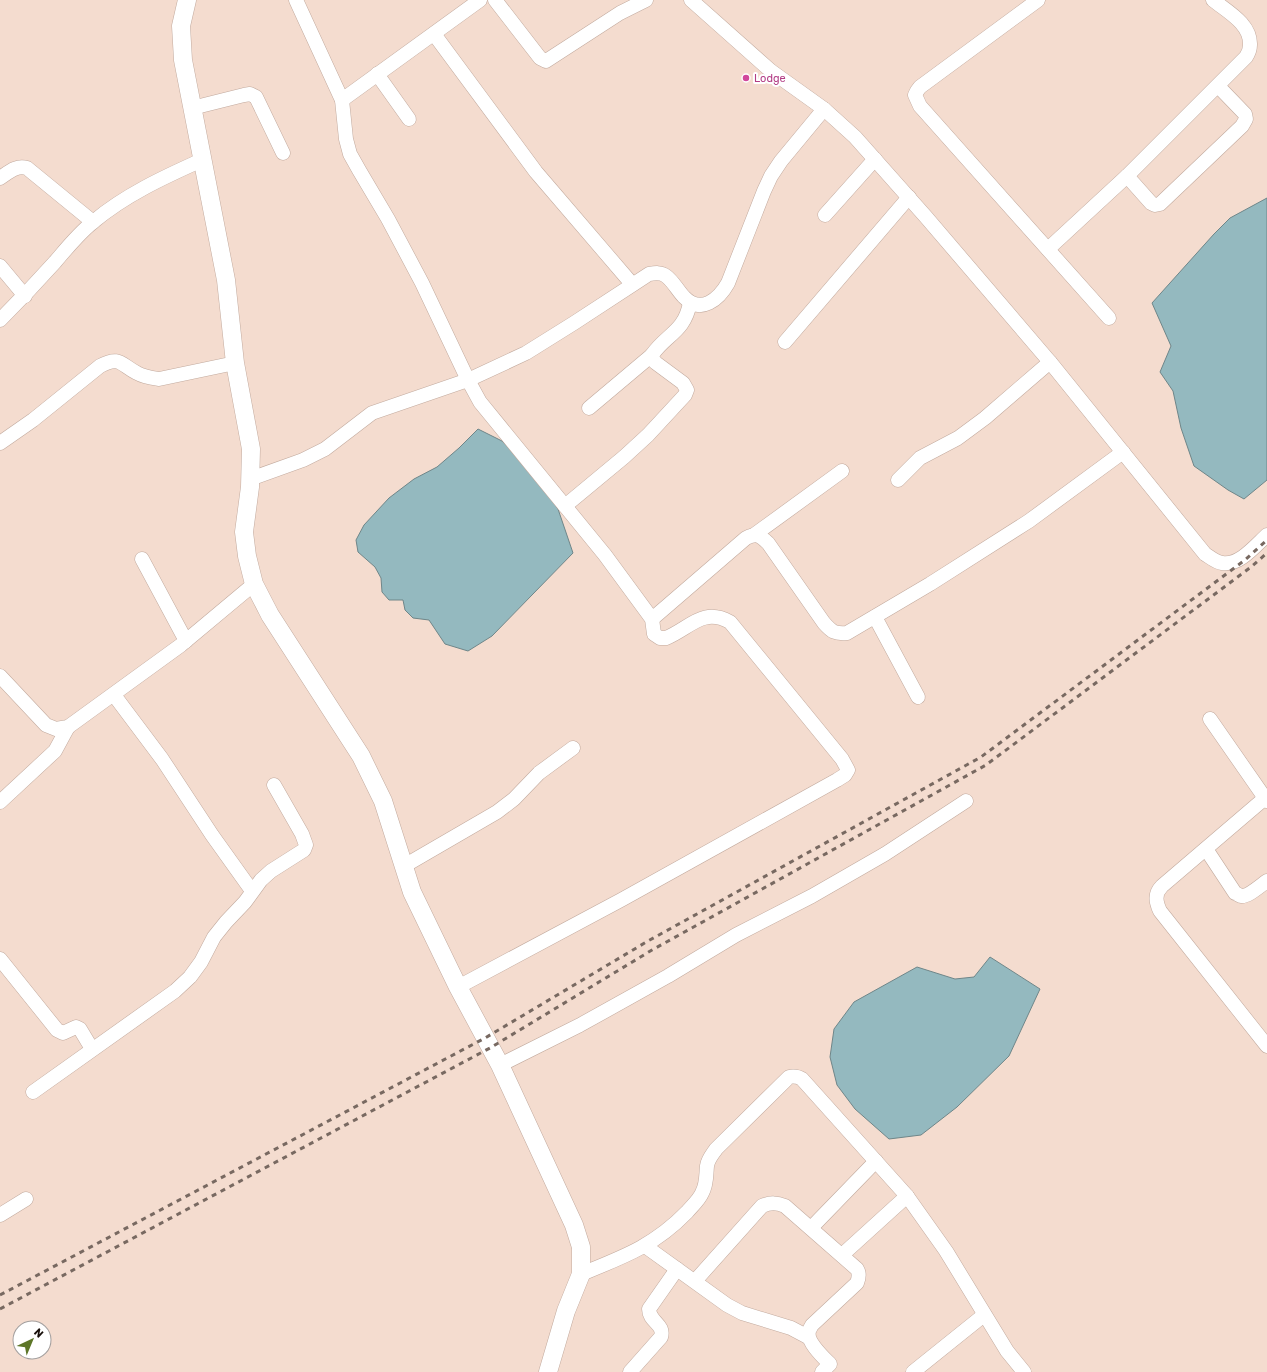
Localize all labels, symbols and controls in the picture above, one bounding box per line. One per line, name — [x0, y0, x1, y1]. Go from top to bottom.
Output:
place label: Lodge — [754, 72, 786, 85]
marker: Lodge — [741, 73, 751, 83]
north arrow — [12, 1320, 52, 1360]
text: N — [31, 1326, 46, 1341]

